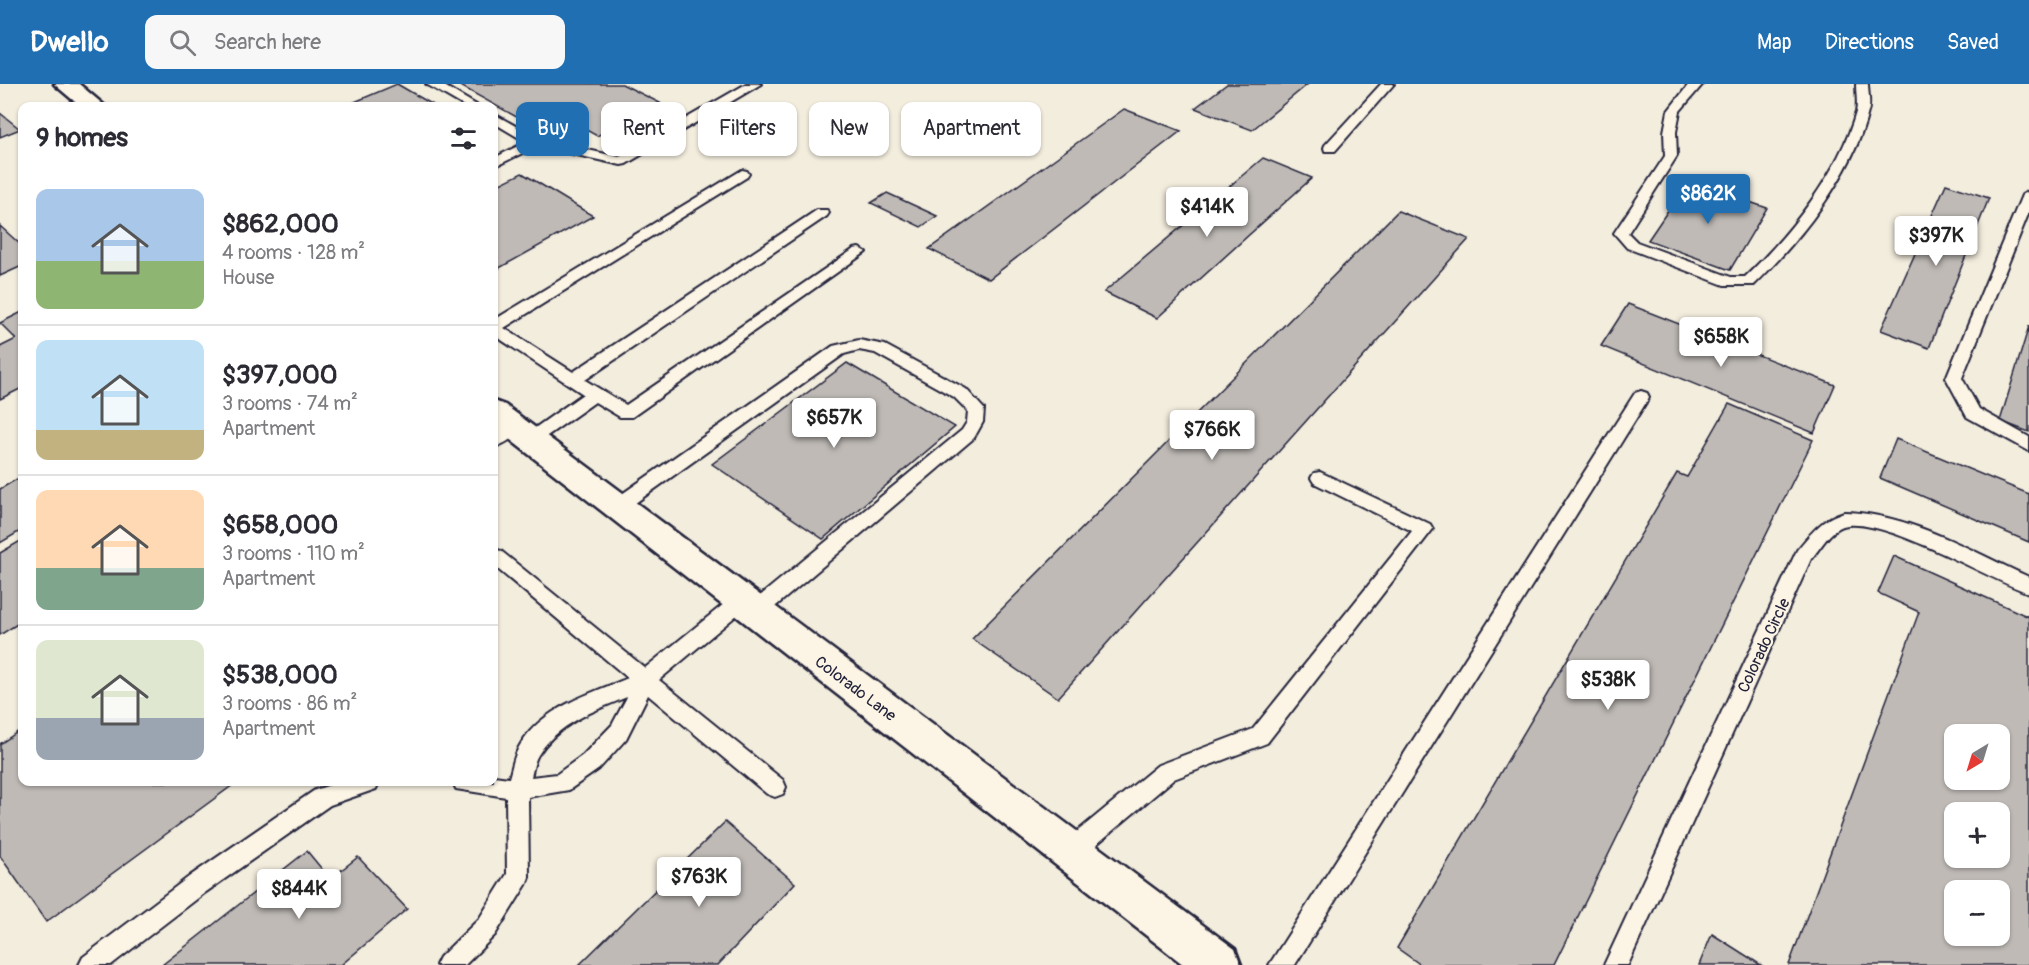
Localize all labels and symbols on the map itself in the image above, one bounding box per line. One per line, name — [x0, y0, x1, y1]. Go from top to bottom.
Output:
pin: $862K — [1666, 174, 1750, 225]
pin: $414K — [1165, 187, 1249, 238]
pin: $397K — [1894, 216, 1978, 267]
pin: $658K — [1679, 317, 1763, 368]
pin: $657K — [792, 398, 876, 449]
pin: $766K — [1170, 410, 1254, 461]
street label: Colorado Circle — [1733, 595, 1795, 696]
street label: Colorado Lane — [811, 652, 900, 726]
pin: $538K — [1566, 660, 1650, 711]
north arrow — [1944, 724, 2010, 790]
pin: $763K — [657, 857, 741, 908]
pin: $844K — [257, 869, 341, 920]

